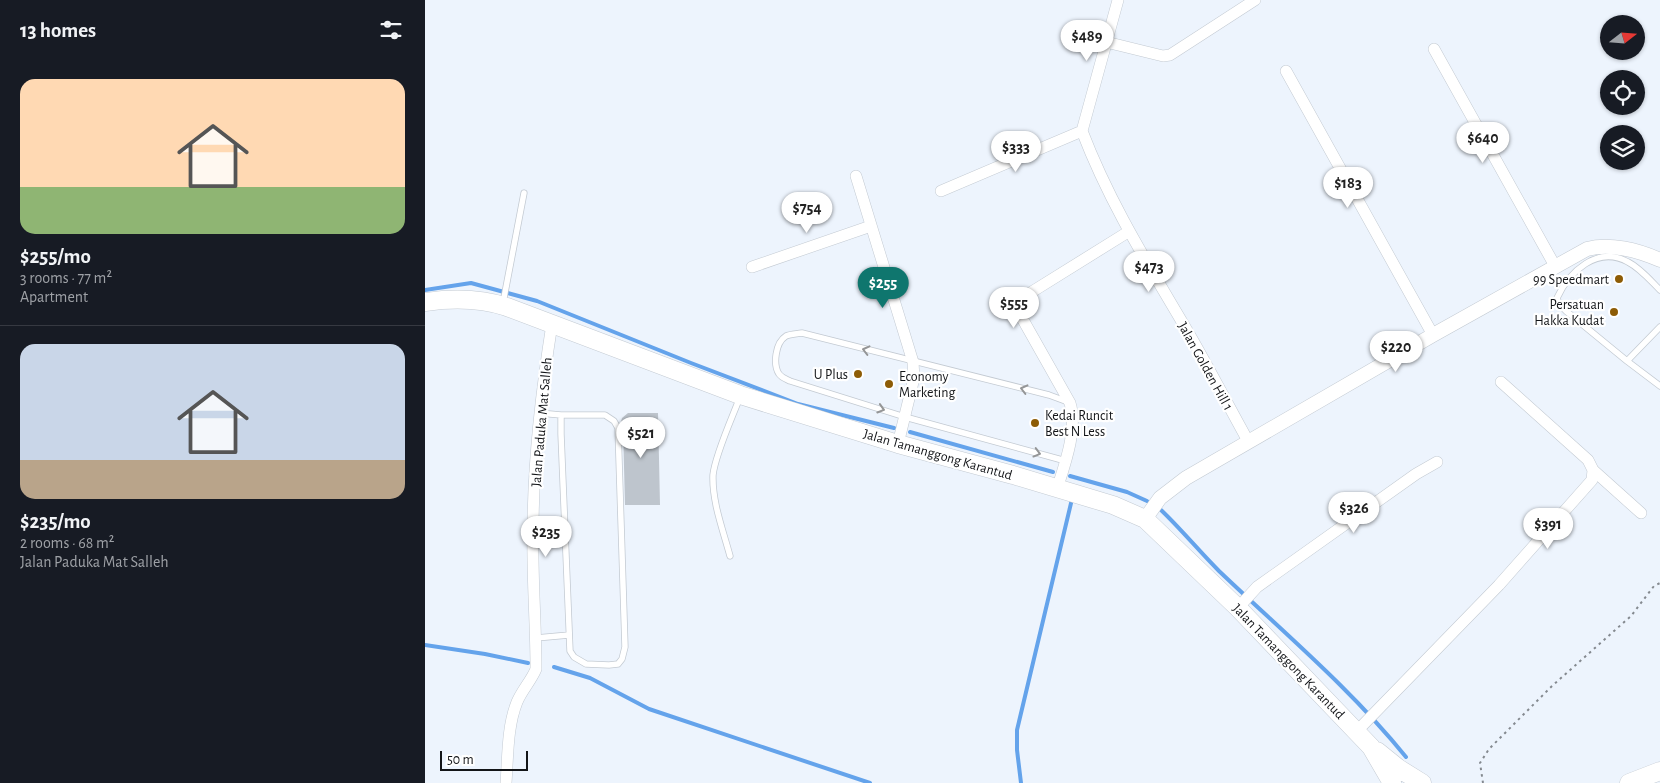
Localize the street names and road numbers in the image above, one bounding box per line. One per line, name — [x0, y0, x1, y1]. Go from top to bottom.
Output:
street label: Jalan Golden Hill 1 — [1175, 320, 1235, 413]
street label: Jalan Paduka Mat Salleh — [529, 357, 555, 487]
street label: Jalan Tamanggong Karantud — [862, 427, 1014, 483]
street label: Jalan Tamanggong Karantud — [1230, 601, 1347, 722]

